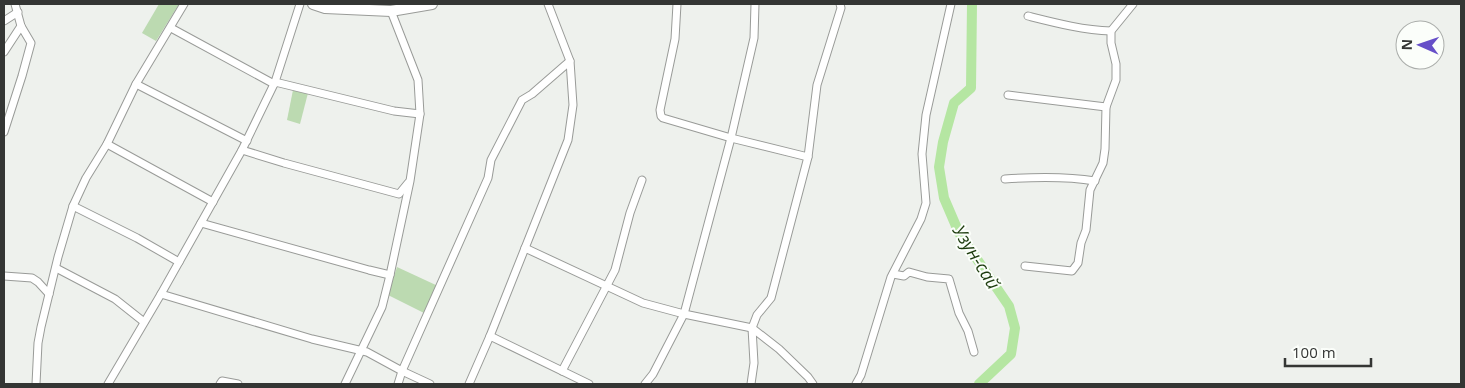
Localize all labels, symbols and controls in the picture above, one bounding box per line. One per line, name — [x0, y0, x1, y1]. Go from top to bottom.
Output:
north arrow — [1395, 20, 1445, 70]
text: N — [1397, 39, 1416, 51]
water label: Узун-сай — [947, 219, 1006, 294]
scale bar — [1285, 336, 1371, 368]
text: 100 m — [1292, 342, 1336, 362]

